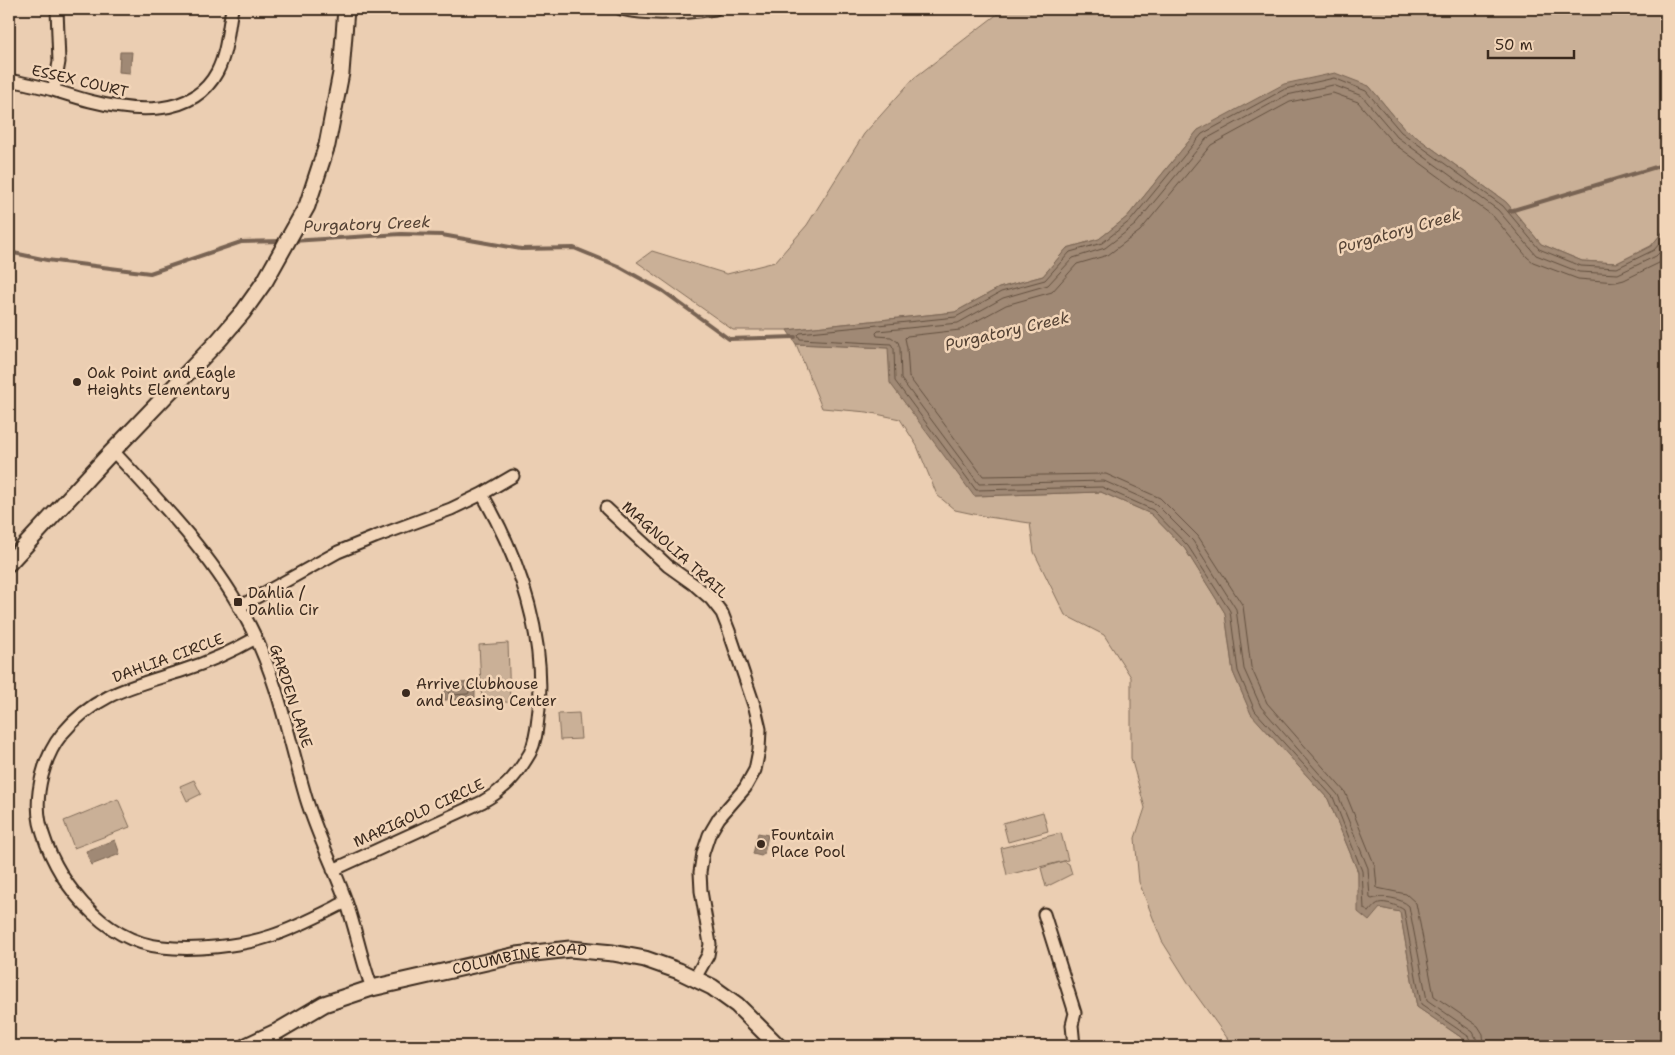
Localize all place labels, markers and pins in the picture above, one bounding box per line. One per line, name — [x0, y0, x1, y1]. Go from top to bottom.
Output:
place label: Oak Point and Eagle Heights Elementary — [87, 363, 236, 400]
marker: Oak Point and Eagle Heights Elementary — [71, 376, 83, 388]
place label: Dahlia / Dahlia Cir — [248, 583, 319, 620]
marker: Dahlia / Dahlia Cir — [232, 596, 244, 608]
place label: Arrive Clubhouse and Leasing Center — [416, 674, 557, 711]
marker: Arrive Clubhouse and Leasing Center — [400, 687, 412, 699]
place label: Fountain Place Pool — [771, 825, 846, 862]
marker: Fountain Place Pool — [755, 838, 767, 850]

